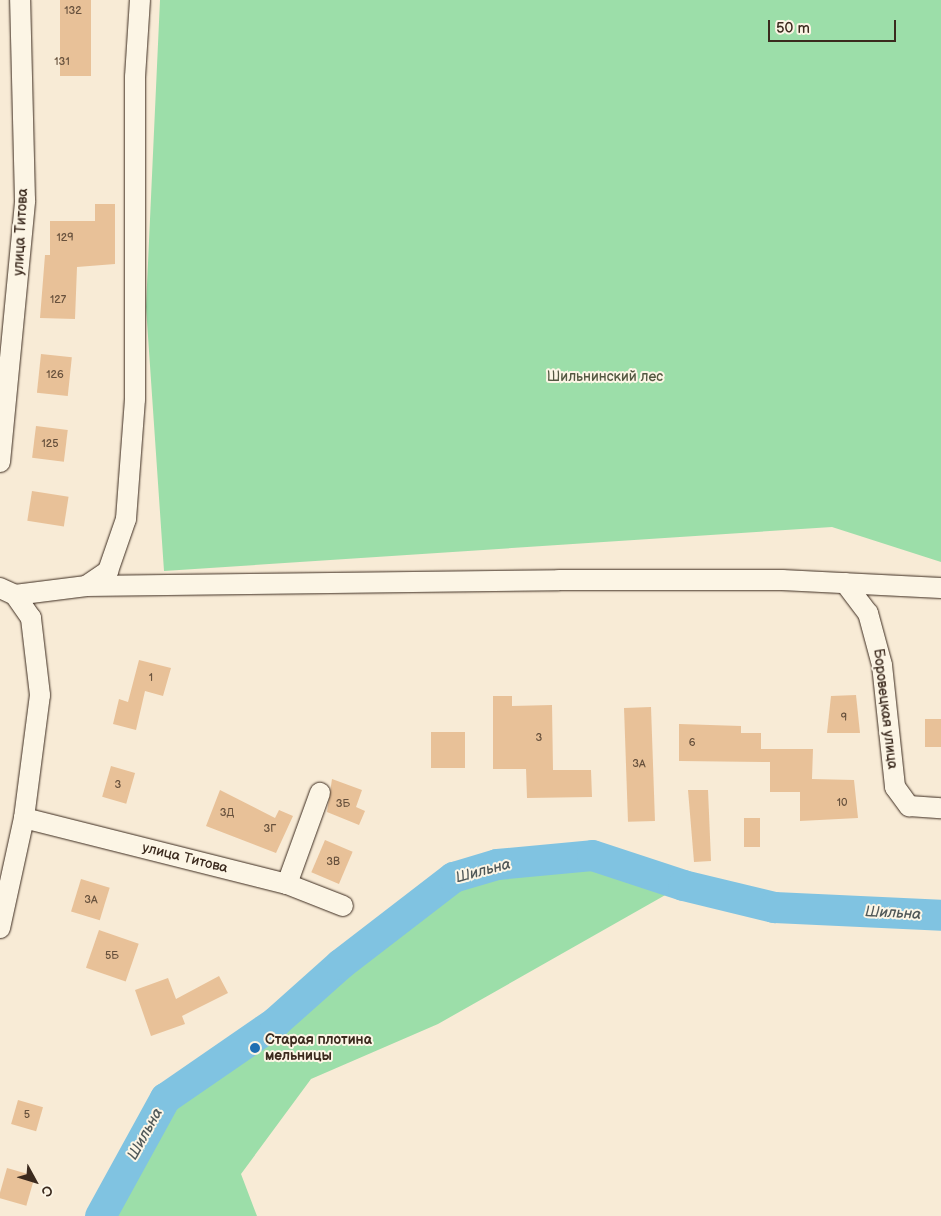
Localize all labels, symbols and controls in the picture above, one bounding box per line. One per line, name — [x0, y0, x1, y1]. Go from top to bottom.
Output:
house number: 132 — [64, 4, 82, 18]
scale bar — [771, 10, 898, 42]
text: 50 m — [776, 19, 810, 38]
house number: 131 — [54, 55, 70, 69]
street label: улица Титова — [10, 188, 32, 276]
house number: 129 — [56, 231, 74, 245]
house number: 127 — [50, 293, 66, 307]
house number: 126 — [46, 368, 64, 382]
park label: Шильнинский лес — [547, 369, 663, 385]
house number: 125 — [41, 437, 59, 451]
street label: Боровецкая улица — [869, 648, 901, 770]
house number: 1 — [149, 671, 153, 685]
house number: 9 — [841, 711, 847, 725]
house number: 3 — [536, 731, 542, 745]
house number: 6 — [689, 736, 695, 750]
house number: 3А — [632, 757, 646, 771]
house number: 3 — [115, 778, 121, 792]
house number: 10 — [837, 796, 847, 810]
house number: 3Б — [336, 797, 350, 811]
house number: 3Д — [220, 806, 234, 820]
house number: 3Г — [264, 822, 276, 836]
street label: улица Титова — [140, 839, 230, 877]
house number: 3В — [326, 855, 340, 869]
water label: Шильна — [454, 855, 512, 887]
house number: 3А — [84, 893, 98, 907]
water label: Шильна — [864, 903, 922, 923]
house number: 5Б — [105, 949, 119, 963]
place label: Старая плотина мельницы — [265, 1032, 372, 1064]
marker: Старая плотина мельницы — [249, 1042, 261, 1054]
water label: Шильна — [123, 1105, 167, 1163]
house number: 5 — [24, 1108, 30, 1122]
north arrow — [10, 1156, 60, 1206]
text: С — [37, 1182, 57, 1200]

